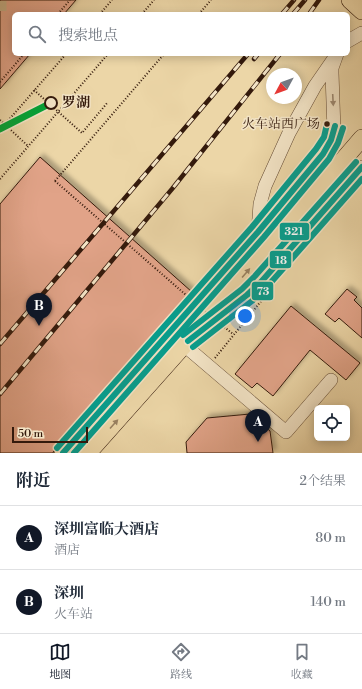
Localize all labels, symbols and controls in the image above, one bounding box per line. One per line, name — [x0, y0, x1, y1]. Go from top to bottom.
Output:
search box — [12, 12, 350, 56]
icon: search — [26, 23, 48, 45]
text: 搜索地点 — [58, 26, 118, 45]
north arrow — [266, 68, 302, 104]
place label: 罗湖 — [62, 94, 90, 112]
one-way arrow — [330, 94, 337, 106]
marker: 罗湖 — [44, 96, 58, 110]
place label: 火车站西广场 — [242, 116, 320, 132]
marker: 火车站西广场 — [322, 119, 332, 129]
line badge: 321 — [279, 222, 310, 241]
text: 321 — [285, 225, 304, 239]
line badge: 18 — [269, 250, 292, 269]
text: 18 — [275, 254, 287, 268]
one-way arrow — [241, 267, 250, 278]
line badge: 73 — [251, 281, 274, 301]
text: 73 — [257, 285, 270, 299]
pin: B — [26, 293, 52, 326]
your location — [235, 306, 255, 326]
map controls — [314, 405, 350, 441]
button: locate — [314, 405, 350, 441]
pin: A — [245, 409, 271, 442]
one-way arrow — [110, 419, 119, 429]
scale bar — [12, 425, 88, 444]
text: 50 m — [18, 427, 43, 441]
text: 附近 — [16, 470, 50, 492]
text: 2个结果 — [300, 473, 346, 489]
text: 深圳富临大酒店 — [54, 520, 159, 539]
text: A — [24, 530, 34, 546]
text: 80 m — [315, 530, 346, 546]
text: 酒店 — [54, 542, 80, 558]
text: 深圳 — [54, 584, 84, 603]
text: B — [24, 594, 34, 610]
text: 140 m — [310, 594, 346, 610]
text: 火车站 — [54, 606, 93, 622]
tab: 地图 — [49, 641, 71, 682]
tab: 路线 — [170, 641, 192, 682]
tab: 收藏 — [291, 641, 313, 682]

